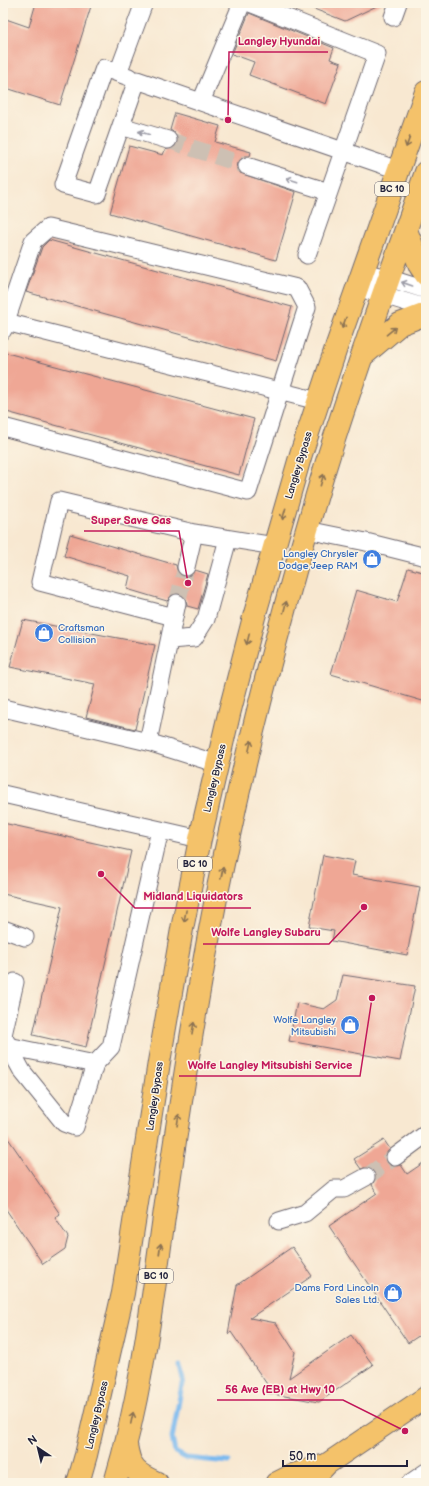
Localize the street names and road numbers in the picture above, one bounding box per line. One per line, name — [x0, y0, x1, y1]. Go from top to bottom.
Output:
road number: BC 10 — [375, 182, 409, 196]
street label: Langley Bypass — [283, 430, 315, 500]
street label: Langley Bypass — [201, 743, 229, 814]
road number: BC 10 — [178, 857, 212, 871]
street label: Langley Bypass — [144, 1061, 166, 1132]
road number: BC 10 — [139, 1269, 173, 1283]
street label: Langley Bypass — [83, 1380, 111, 1451]

